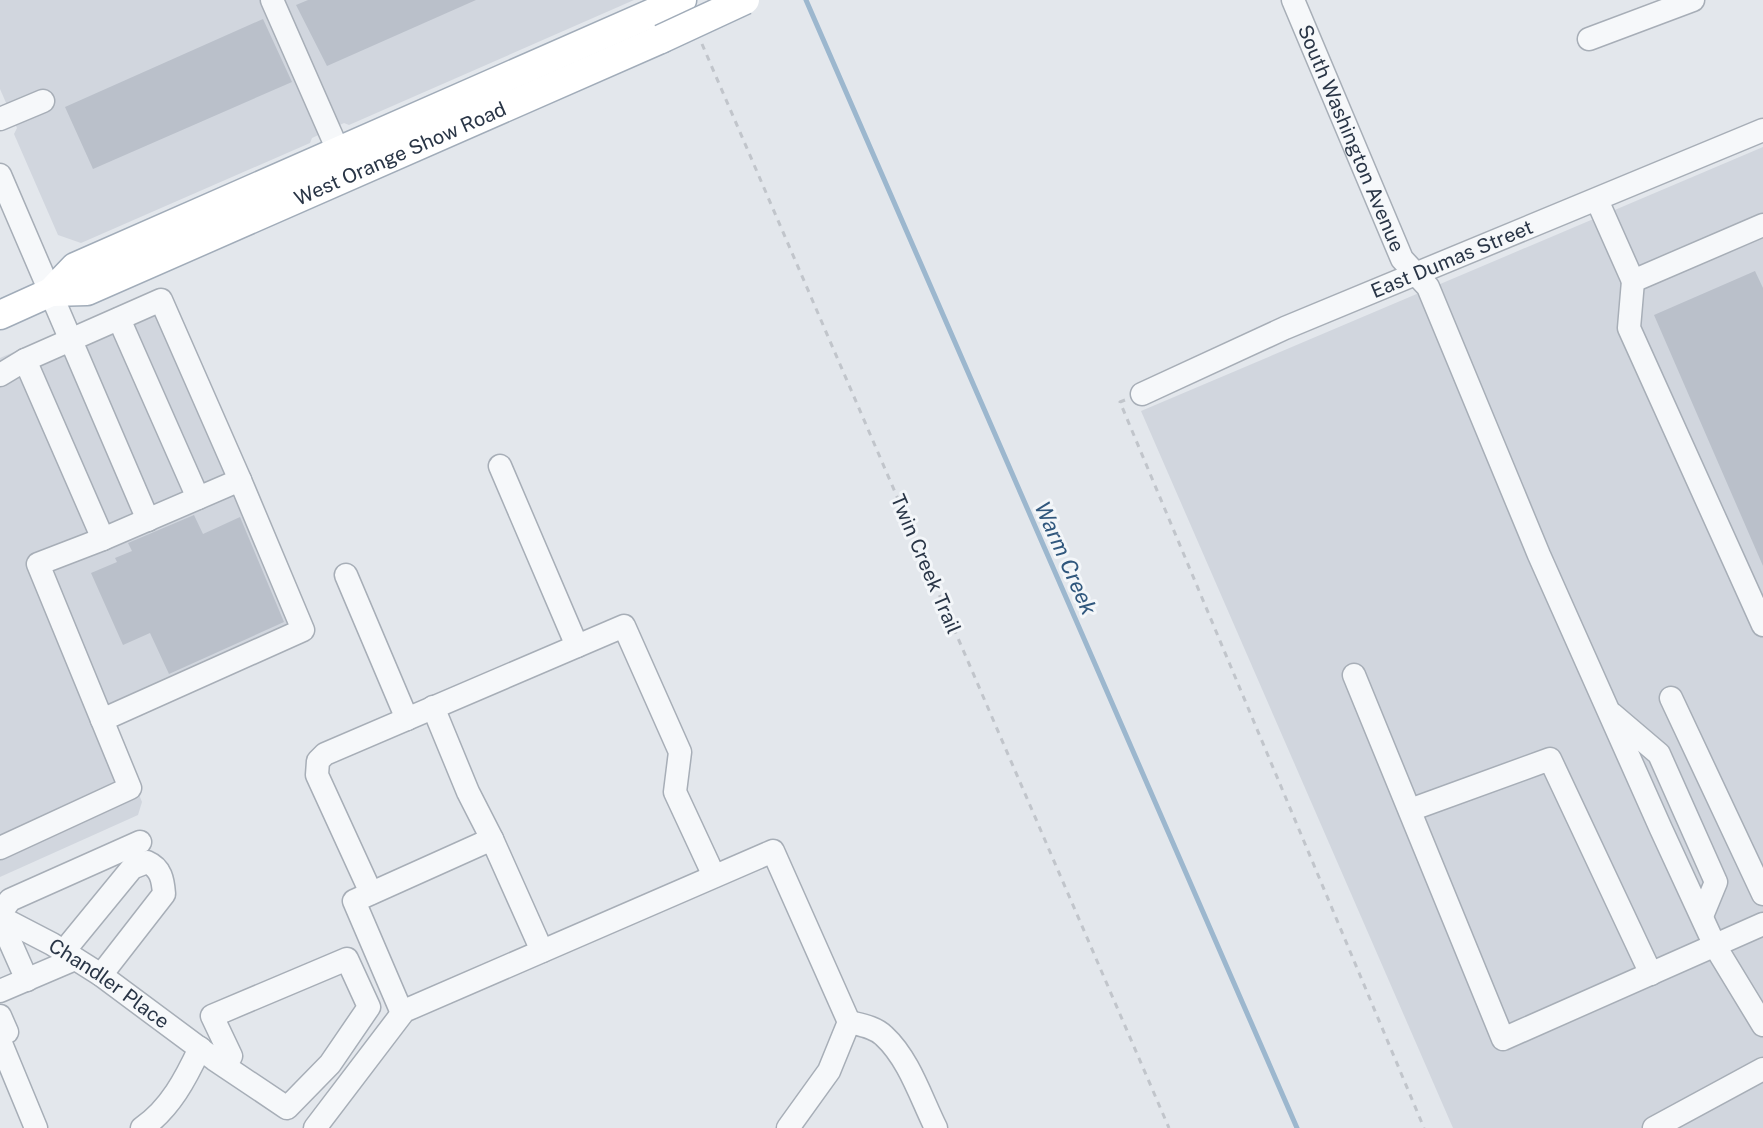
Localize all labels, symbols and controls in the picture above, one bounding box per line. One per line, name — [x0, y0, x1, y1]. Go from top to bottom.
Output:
street label: South Washington Avenue — [1293, 21, 1410, 255]
street label: West Orange Show Road — [291, 97, 510, 210]
street label: East Dumas Street — [1367, 215, 1536, 303]
street label: Twin Creek Trail — [886, 491, 966, 637]
water label: Warm Creek — [1029, 497, 1103, 619]
street label: Chandler Place — [44, 933, 174, 1034]

